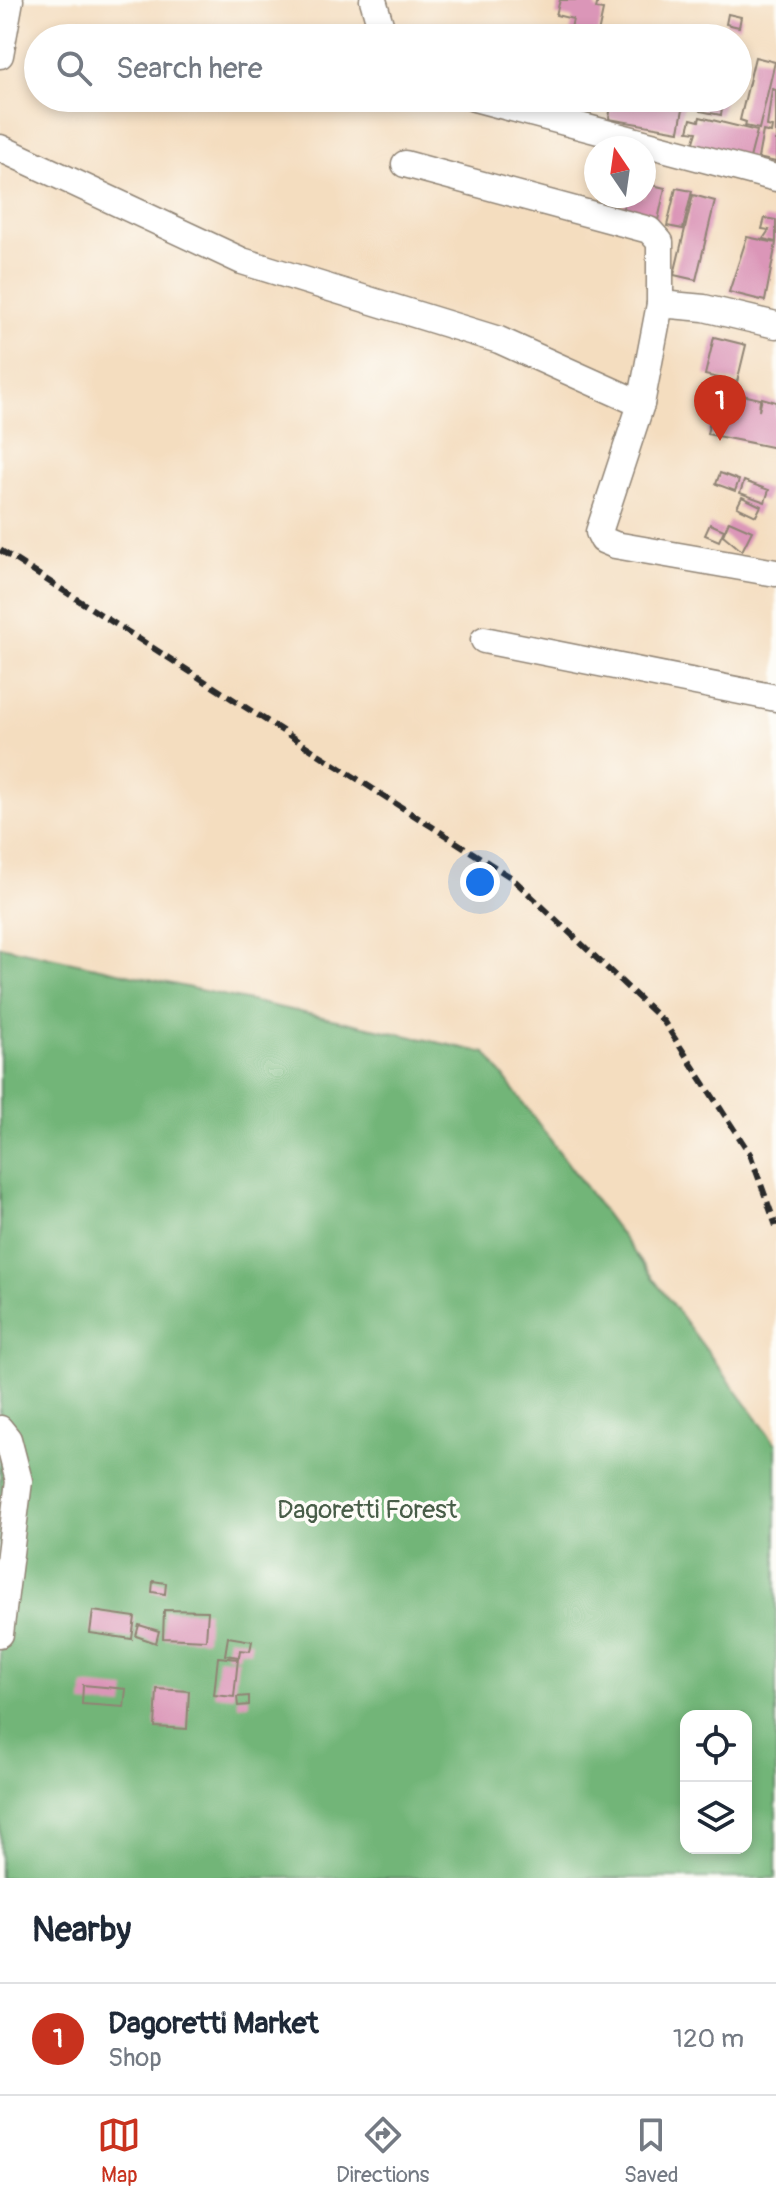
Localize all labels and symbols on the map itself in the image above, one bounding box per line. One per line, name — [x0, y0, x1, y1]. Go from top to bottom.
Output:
north arrow — [584, 136, 656, 208]
pin: 1 — [694, 375, 746, 441]
your location — [460, 862, 500, 902]
park label: Dagoretti Forest — [277, 1494, 458, 1526]

